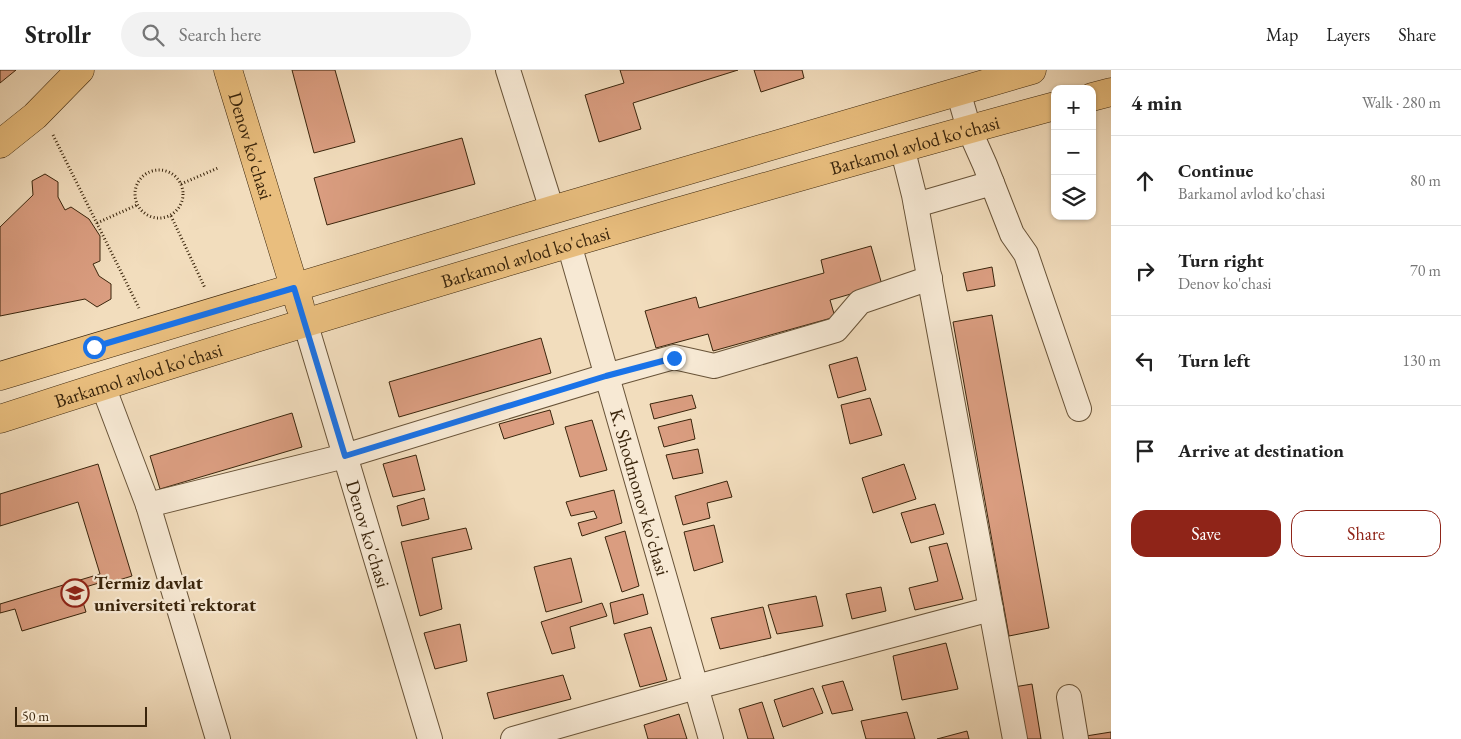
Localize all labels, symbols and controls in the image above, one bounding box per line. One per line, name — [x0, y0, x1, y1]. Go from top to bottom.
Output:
search box — [121, 12, 471, 57]
text: Strollr — [25, 19, 91, 50]
icon: search — [139, 21, 167, 49]
text: Search here — [179, 22, 261, 47]
text: Map — [1266, 23, 1298, 46]
text: Layers — [1326, 23, 1370, 46]
text: Share — [1398, 23, 1436, 46]
map controls — [1051, 85, 1096, 220]
button: + — [1051, 85, 1096, 130]
street label: Denov ko'chasi — [223, 89, 279, 203]
text: 4 min — [1131, 89, 1182, 116]
text: Walk · 280 m — [1362, 92, 1441, 113]
street label: Barkamol avlod ko'chasi — [827, 109, 1002, 180]
button: − — [1051, 130, 1096, 175]
text: Continue — [1178, 158, 1253, 183]
icon: ahead — [1131, 167, 1159, 195]
text: 80 m — [1410, 170, 1441, 191]
button: layers — [1051, 175, 1096, 220]
text: Barkamol avlod ko'chasi — [1178, 183, 1325, 204]
street label: Barkamol avlod ko'chasi — [438, 220, 613, 293]
text: Turn right — [1178, 248, 1264, 273]
icon: right — [1131, 257, 1159, 285]
text: 70 m — [1410, 260, 1441, 281]
text: Denov ko'chasi — [1178, 273, 1272, 294]
route start — [83, 336, 106, 359]
street label: Barkamol avlod ko'chasi — [51, 337, 226, 413]
route end — [663, 347, 686, 370]
icon: left — [1131, 347, 1159, 375]
text: Turn left — [1178, 348, 1250, 373]
text: 130 m — [1402, 350, 1441, 371]
street label: K. Shodmonov ko'chasi — [604, 406, 676, 579]
icon: arrive — [1131, 437, 1159, 465]
text: Arrive at destination — [1178, 438, 1344, 463]
street label: Denov ko'chasi — [341, 477, 396, 591]
button: Save — [1131, 510, 1281, 557]
button: Share — [1291, 510, 1441, 557]
place label: Termiz davlat universiteti rektorat — [94, 570, 256, 617]
school or university icon: Termiz davlat universiteti rektorat — [60, 578, 90, 608]
scale bar — [15, 704, 148, 727]
text: 50 m — [22, 707, 49, 725]

